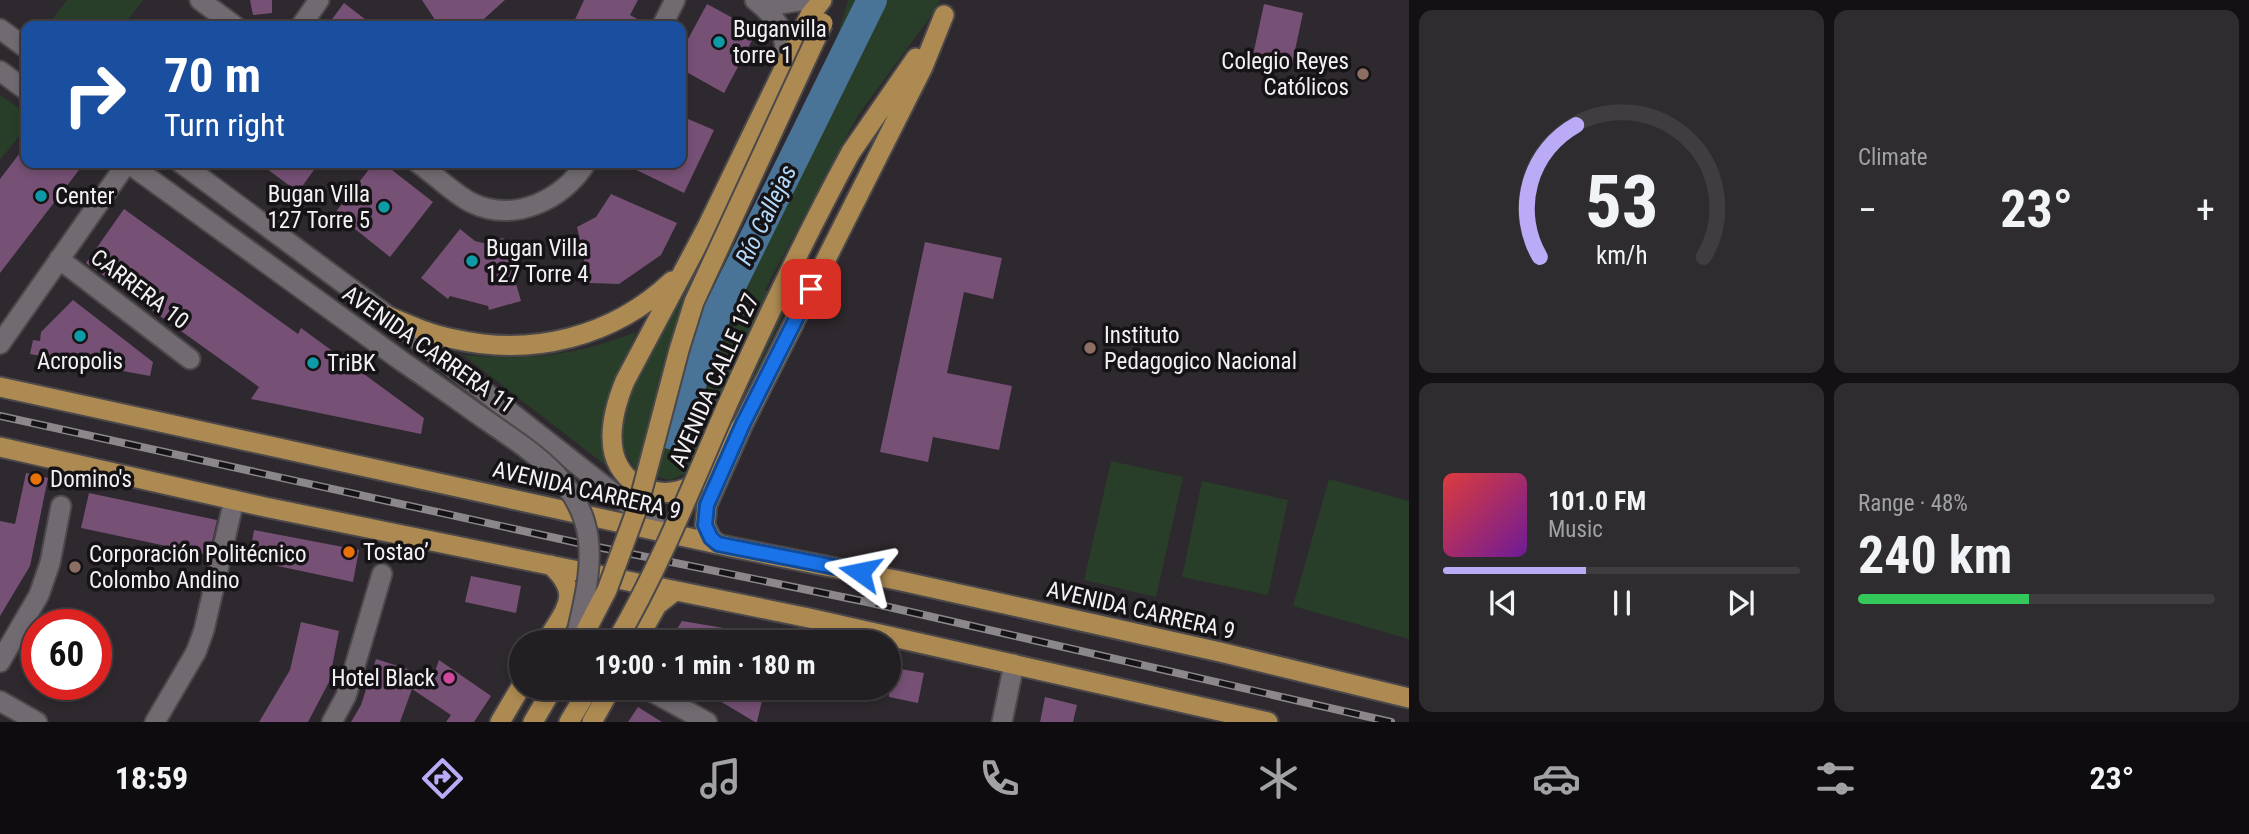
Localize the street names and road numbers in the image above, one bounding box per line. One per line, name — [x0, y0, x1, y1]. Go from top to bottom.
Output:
street label: CARRERA 10 — [85, 244, 194, 335]
street label: AVENIDA CARRERA 11 — [338, 280, 520, 419]
street label: AVENIDA CALLE 127 — [664, 289, 765, 471]
street label: AVENIDA CARRERA 9 — [490, 456, 684, 525]
street label: AVENIDA CARRERA 9 — [1044, 576, 1238, 645]

